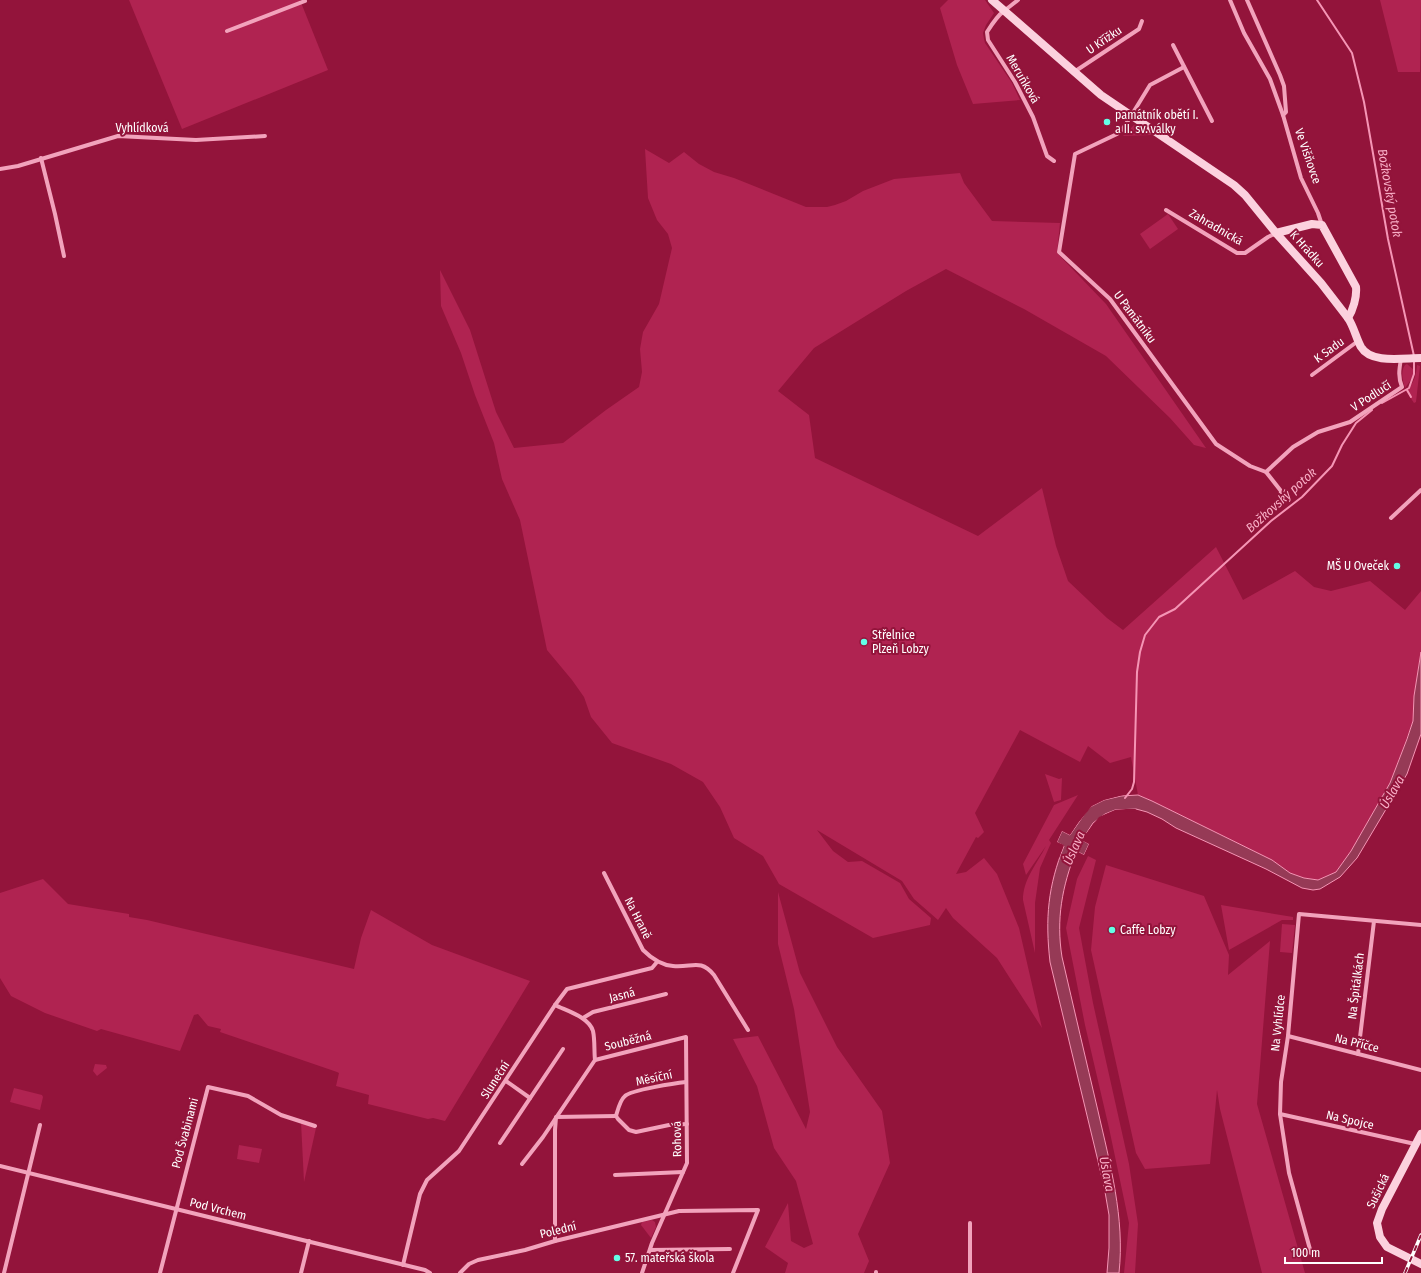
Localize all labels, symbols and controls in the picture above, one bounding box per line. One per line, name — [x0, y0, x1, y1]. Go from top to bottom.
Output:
street label: U Křížku — [1084, 23, 1124, 57]
street label: Meruňková — [1003, 52, 1043, 106]
place label: památník obětí I. a II. sv. války — [1115, 108, 1199, 136]
marker: památník obětí I. a II. sv. války — [1102, 117, 1112, 127]
street label: Vyhlídková — [115, 121, 169, 135]
street label: Ve Višňovce — [1292, 127, 1324, 186]
water label: Božkovský potok — [1375, 148, 1405, 239]
street label: Zahradnická — [1187, 206, 1245, 248]
street label: K Hrádku — [1287, 228, 1327, 270]
street label: U Památníku — [1111, 288, 1159, 346]
street label: K Sadu — [1311, 334, 1347, 366]
street label: V Podlučí — [1348, 378, 1394, 414]
water label: Božkovský potok — [1243, 464, 1320, 535]
place label: MŠ U Oveček — [1327, 558, 1389, 573]
marker: MŠ U Oveček — [1392, 561, 1402, 571]
place label: Střelnice Plzeň Lobzy — [872, 628, 930, 656]
marker: Střelnice Plzeň Lobzy — [859, 637, 869, 647]
water label: Úslava — [1377, 773, 1408, 811]
water label: Úslava — [1060, 828, 1088, 867]
street label: Na Hraně — [621, 895, 655, 941]
place label: Caffe Lobzy — [1120, 923, 1176, 937]
marker: Caffe Lobzy — [1107, 925, 1117, 935]
street label: Na Špitálkách — [1344, 952, 1367, 1020]
street label: Jasná — [607, 985, 637, 1005]
street label: Na Vyhlídce — [1268, 994, 1288, 1052]
street label: Souběžná — [603, 1028, 653, 1054]
street label: Na Příčce — [1333, 1031, 1381, 1055]
street label: Sluneční — [478, 1059, 512, 1101]
street label: Měsíční — [634, 1067, 674, 1089]
street label: Pod Švabinami — [168, 1096, 201, 1170]
street label: Na Spojce — [1325, 1108, 1375, 1132]
street label: Rohová — [670, 1121, 684, 1157]
water label: Úslava — [1096, 1155, 1118, 1193]
street label: Sušická — [1364, 1171, 1392, 1211]
street label: Pod Vrchem — [188, 1195, 248, 1223]
street label: Polední — [538, 1219, 578, 1241]
scale bar — [1285, 1239, 1382, 1265]
text: 100 m — [1291, 1246, 1320, 1260]
place label: 57. mateřská škola — [625, 1251, 715, 1265]
marker: 57. mateřská škola — [612, 1253, 622, 1263]

